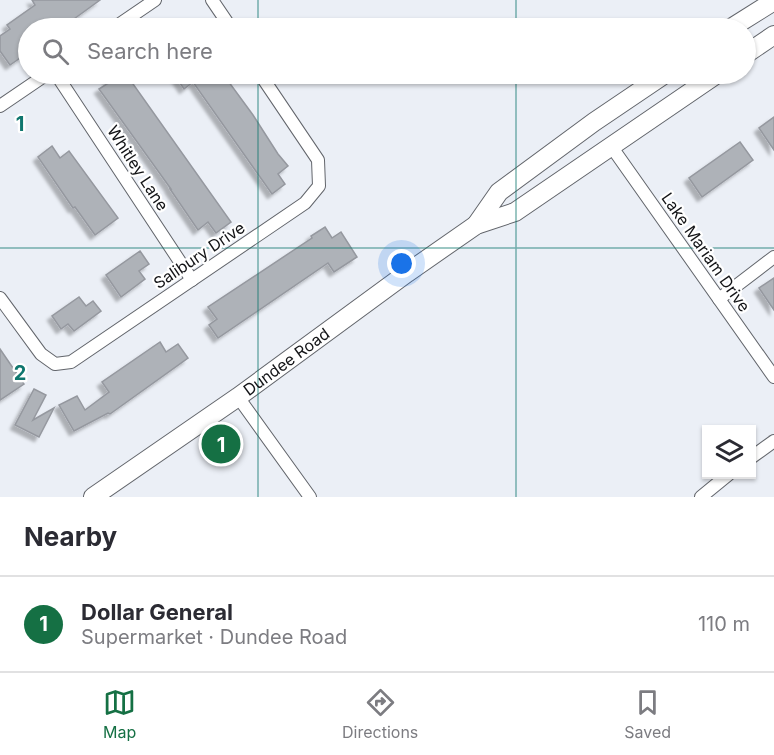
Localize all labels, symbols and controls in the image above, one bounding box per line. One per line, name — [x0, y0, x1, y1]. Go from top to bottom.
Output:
search box — [18, 18, 756, 84]
icon: search — [39, 35, 72, 68]
text: Search here — [87, 38, 213, 64]
text: 1 — [16, 112, 24, 136]
street label: Whitley Lane — [103, 122, 173, 214]
street label: Lake Mariam Drive — [657, 188, 755, 316]
street label: Salibury Drive — [150, 217, 248, 293]
your location — [387, 249, 416, 278]
street label: Dundee Road — [239, 323, 333, 400]
text: 2 — [14, 361, 26, 385]
pin: 1 — [202, 422, 240, 466]
map controls — [702, 425, 756, 479]
button: layers — [702, 425, 756, 479]
text: Nearby — [24, 521, 117, 552]
text: Dollar General — [81, 599, 233, 625]
text: 1 — [39, 612, 48, 636]
text: 110 m — [698, 612, 750, 636]
text: Supermarket · Dundee Road — [81, 625, 347, 649]
tab: Map — [103, 686, 136, 742]
tab: Directions — [342, 686, 418, 742]
tab: Saved — [624, 686, 671, 742]

